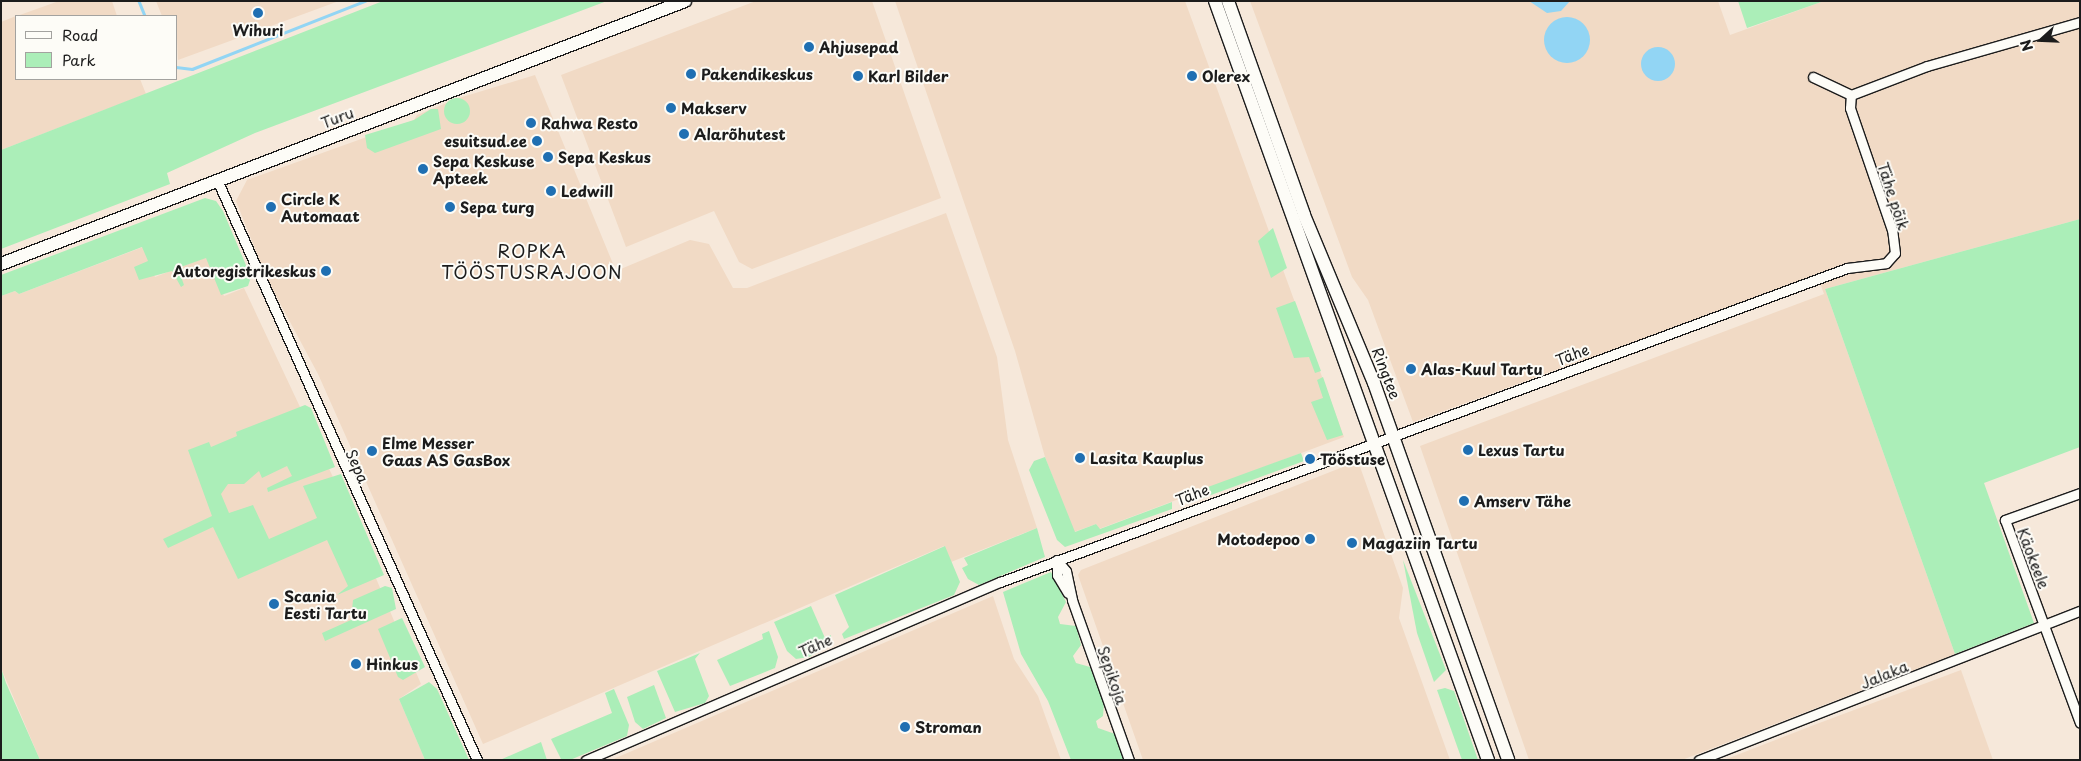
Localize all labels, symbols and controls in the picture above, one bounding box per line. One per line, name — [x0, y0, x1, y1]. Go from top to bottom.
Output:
marker: Wihuri — [252, 7, 264, 19]
legend — [15, 15, 178, 80]
north arrow — [2016, 15, 2066, 65]
place label: Wihuri — [233, 21, 283, 39]
text: Road — [62, 23, 98, 46]
text: N — [2015, 36, 2038, 54]
place label: Ahjusepad — [819, 38, 898, 56]
marker: Ahjusepad — [803, 41, 815, 53]
text: Park — [62, 48, 96, 71]
place label: Pakendikeskus — [701, 65, 813, 83]
place label: Karl Bilder — [868, 67, 949, 85]
place label: Olerex — [1202, 67, 1250, 85]
marker: Pakendikeskus — [685, 68, 697, 80]
marker: Karl Bilder — [852, 70, 864, 82]
marker: Olerex — [1186, 70, 1198, 82]
place label: Makserv — [681, 99, 747, 117]
marker: Makserv — [665, 102, 677, 114]
street label: Turu — [318, 103, 356, 131]
place label: Rahwa Resto — [541, 114, 639, 132]
marker: Rahwa Resto — [525, 117, 537, 129]
place label: Alarõhutest — [694, 125, 785, 143]
marker: Alarõhutest — [678, 128, 690, 140]
place label: esuitsud.ee — [444, 132, 527, 150]
marker: esuitsud.ee — [531, 135, 543, 147]
place label: Sepa Keskus — [558, 148, 652, 166]
place label: Sepa Keskuse Apteek — [433, 151, 536, 186]
marker: Sepa Keskus — [542, 151, 554, 163]
street label: Tähe põik — [1875, 160, 1913, 232]
marker: Sepa Keskuse Apteek — [417, 163, 429, 175]
place label: Ledwill — [561, 182, 613, 200]
marker: Ledwill — [545, 185, 557, 197]
place label: Circle K Automaat — [281, 189, 360, 224]
place label: Sepa turg — [460, 198, 534, 216]
marker: Circle K Automaat — [265, 201, 277, 213]
marker: Sepa turg — [444, 201, 456, 213]
district label: ROPKA TÖÖSTUSRAJOON — [440, 241, 624, 284]
place label: Autoregistrikeskus — [173, 262, 316, 280]
marker: Autoregistrikeskus — [320, 265, 332, 277]
street label: Tähe — [1553, 339, 1591, 369]
street label: Ringtee — [1369, 344, 1405, 402]
place label: Alas-Kuul Tartu — [1421, 360, 1542, 378]
marker: Alas-Kuul Tartu — [1405, 363, 1417, 375]
place label: Elme Messer Gaas AS GasBox — [382, 433, 509, 468]
place label: Lexus Tartu — [1478, 441, 1566, 459]
marker: Lexus Tartu — [1462, 444, 1474, 456]
marker: Elme Messer Gaas AS GasBox — [366, 445, 378, 457]
street label: Sepa — [343, 446, 373, 486]
place label: Lasita Kauplus — [1090, 449, 1204, 467]
place label: Tööstuse — [1320, 450, 1385, 468]
marker: Lasita Kauplus — [1074, 452, 1086, 464]
marker: Tööstuse — [1304, 453, 1316, 465]
street label: Tähe — [1173, 479, 1211, 509]
place label: Amserv Tähe — [1474, 492, 1572, 510]
marker: Amserv Tähe — [1458, 495, 1470, 507]
street label: Käokeele — [2014, 525, 2054, 591]
place label: Motodepoo — [1217, 530, 1300, 548]
marker: Motodepoo — [1304, 533, 1316, 545]
place label: Magaziin Tartu — [1362, 534, 1478, 552]
marker: Magaziin Tartu — [1346, 537, 1358, 549]
place label: Scania Eesti Tartu — [284, 586, 367, 621]
marker: Scania Eesti Tartu — [268, 598, 280, 610]
street label: Tähe — [796, 630, 834, 660]
street label: Sepikoja — [1095, 643, 1131, 707]
place label: Hinkus — [366, 655, 418, 673]
street label: Jalaka — [1857, 656, 1911, 692]
marker: Hinkus — [350, 658, 362, 670]
place label: Stroman — [915, 718, 982, 736]
marker: Stroman — [899, 721, 911, 733]

